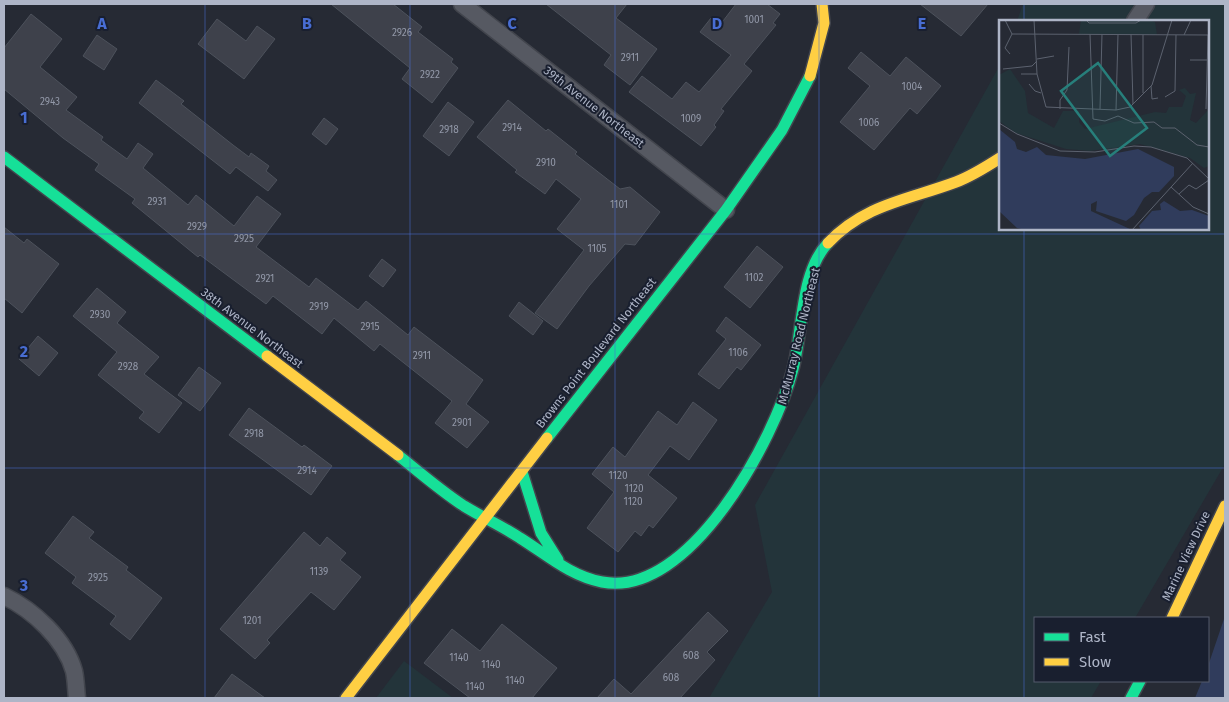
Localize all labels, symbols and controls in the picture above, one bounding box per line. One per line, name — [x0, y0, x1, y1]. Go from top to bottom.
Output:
text: A — [96, 14, 107, 33]
text: B — [302, 14, 312, 33]
text: C — [507, 14, 517, 33]
text: D — [712, 14, 722, 33]
house number: 1001 — [744, 14, 764, 26]
text: E — [918, 14, 926, 33]
inset map — [999, 20, 1209, 230]
house number: 2926 — [392, 27, 412, 39]
house number: 2911 — [621, 52, 639, 64]
street label: 39th Avenue Northeast — [541, 63, 648, 151]
house number: 2922 — [420, 69, 440, 81]
house number: 1004 — [902, 81, 923, 93]
house number: 2943 — [40, 96, 60, 108]
text: 1 — [20, 108, 28, 127]
house number: 1009 — [681, 113, 701, 125]
house number: 1006 — [859, 117, 879, 129]
house number: 2914 — [502, 122, 522, 134]
house number: 2918 — [439, 124, 459, 136]
house number: 2910 — [536, 157, 556, 169]
house number: 2931 — [148, 196, 166, 208]
house number: 1101 — [610, 199, 628, 211]
house number: 2929 — [187, 221, 207, 233]
house number: 2925 — [234, 233, 254, 245]
house number: 1105 — [587, 243, 607, 255]
street label: McMurray Road Northeast — [775, 266, 823, 406]
house number: 1102 — [745, 272, 764, 284]
house number: 2921 — [256, 273, 274, 285]
street label: Browns Point Boulevard Northeast — [533, 275, 659, 431]
street label: 38th Avenue Northeast — [198, 285, 306, 371]
house number: 2919 — [309, 301, 329, 313]
house number: 2930 — [90, 309, 111, 321]
house number: 2915 — [360, 321, 380, 333]
text: 2 — [20, 342, 28, 361]
house number: 1106 — [728, 347, 748, 359]
house number: 2911 — [413, 350, 431, 362]
house number: 2928 — [118, 361, 139, 373]
house number: 2901 — [452, 417, 472, 429]
house number: 2918 — [244, 428, 264, 440]
house number: 2914 — [297, 465, 317, 477]
house number: 1120 — [608, 470, 628, 482]
house number: 1120 — [624, 483, 644, 495]
house number: 1120 — [623, 496, 643, 508]
street label: Marine View Drive — [1159, 509, 1213, 603]
house number: 1139 — [310, 566, 328, 578]
house number: 2925 — [88, 572, 108, 584]
text: 3 — [19, 576, 28, 595]
house number: 1201 — [243, 615, 261, 627]
legend — [1034, 617, 1209, 682]
text: Fast — [1079, 628, 1106, 646]
house number: 608 — [683, 650, 700, 662]
house number: 1140 — [449, 652, 469, 664]
text: Slow — [1079, 653, 1111, 671]
house number: 1140 — [481, 659, 501, 671]
house number: 608 — [663, 672, 680, 684]
house number: 1140 — [505, 675, 525, 687]
house number: 1140 — [465, 681, 485, 693]

